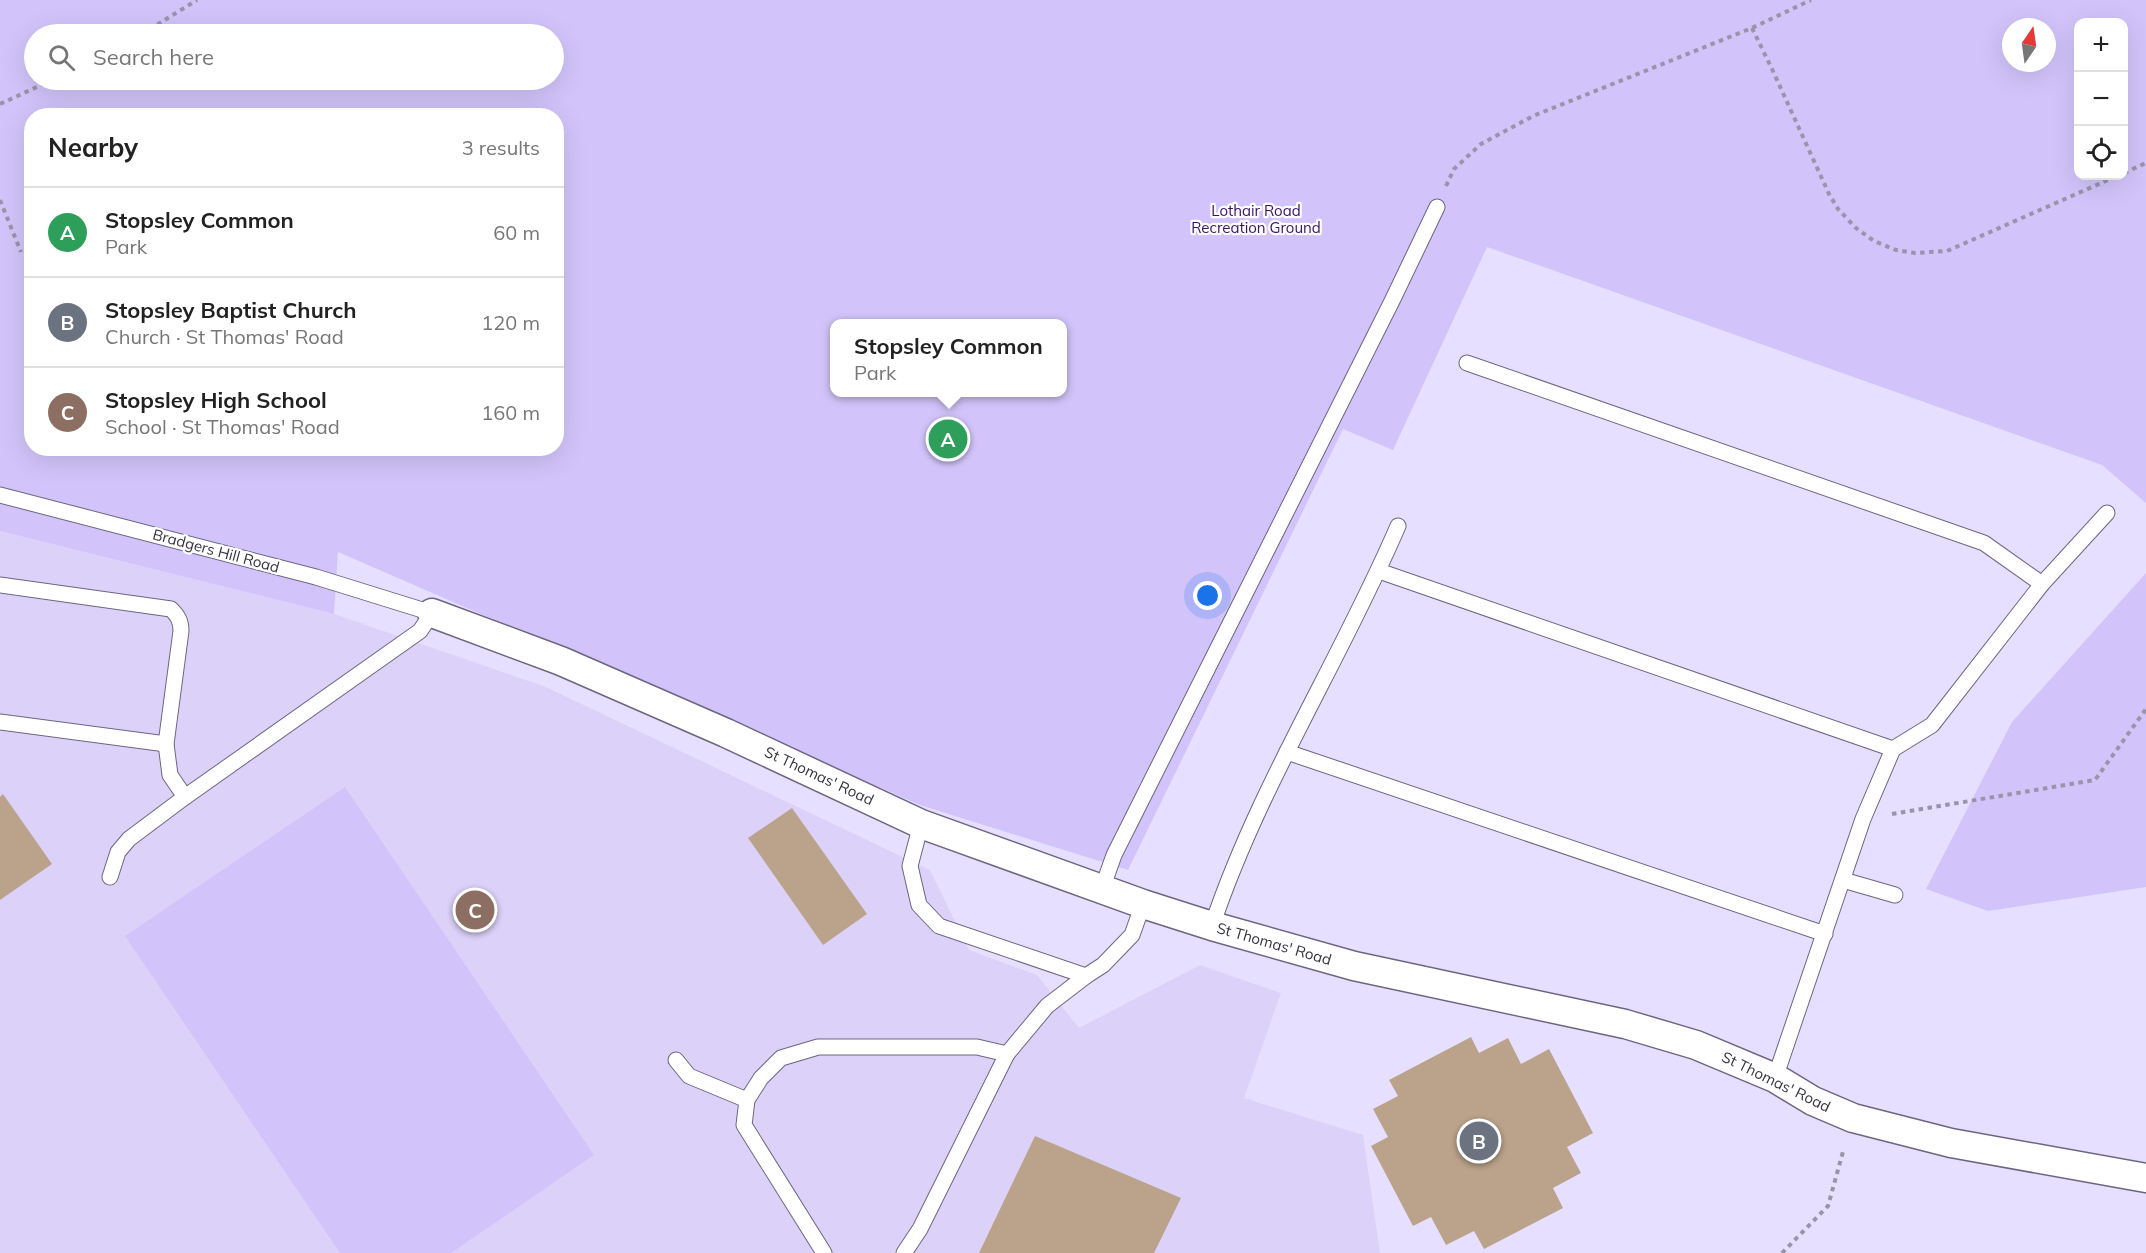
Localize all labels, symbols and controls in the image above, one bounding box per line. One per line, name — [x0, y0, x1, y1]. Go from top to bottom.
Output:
north arrow — [2002, 18, 2056, 72]
map controls — [2074, 18, 2128, 180]
button: + — [2074, 18, 2128, 72]
search box — [24, 24, 564, 90]
icon: search — [45, 41, 78, 74]
text: Search here — [93, 43, 214, 71]
button: − — [2074, 72, 2128, 126]
button: locate — [2074, 126, 2128, 180]
text: Nearby — [48, 131, 138, 164]
text: 3 results — [462, 135, 540, 160]
park label: Lothair Road Recreation Ground — [1191, 201, 1321, 237]
text: Stopsley Common — [105, 206, 294, 234]
text: A — [60, 220, 75, 245]
text: 60 m — [493, 220, 540, 245]
text: Park — [105, 234, 147, 259]
text: Stopsley Baptist Church — [105, 296, 357, 324]
text: B — [61, 310, 74, 335]
text: 120 m — [481, 310, 540, 335]
popup — [830, 319, 1067, 397]
text: Church · St Thomas' Road — [105, 324, 344, 349]
text: Stopsley Common — [854, 332, 1043, 360]
text: Park — [854, 360, 896, 385]
text: Stopsley High School — [105, 386, 327, 414]
text: C — [61, 400, 74, 425]
text: 160 m — [481, 400, 540, 425]
text: School · St Thomas' Road — [105, 414, 340, 439]
pin: A — [928, 416, 968, 462]
street label: Bradgers Hill Road — [151, 524, 282, 577]
your location — [1193, 581, 1222, 610]
street label: St Thomas' Road — [761, 742, 877, 809]
pin: C — [456, 888, 494, 932]
street label: St Thomas' Road — [1215, 918, 1334, 969]
street label: St Thomas' Road — [1719, 1047, 1834, 1116]
pin: B — [1460, 1118, 1498, 1164]

